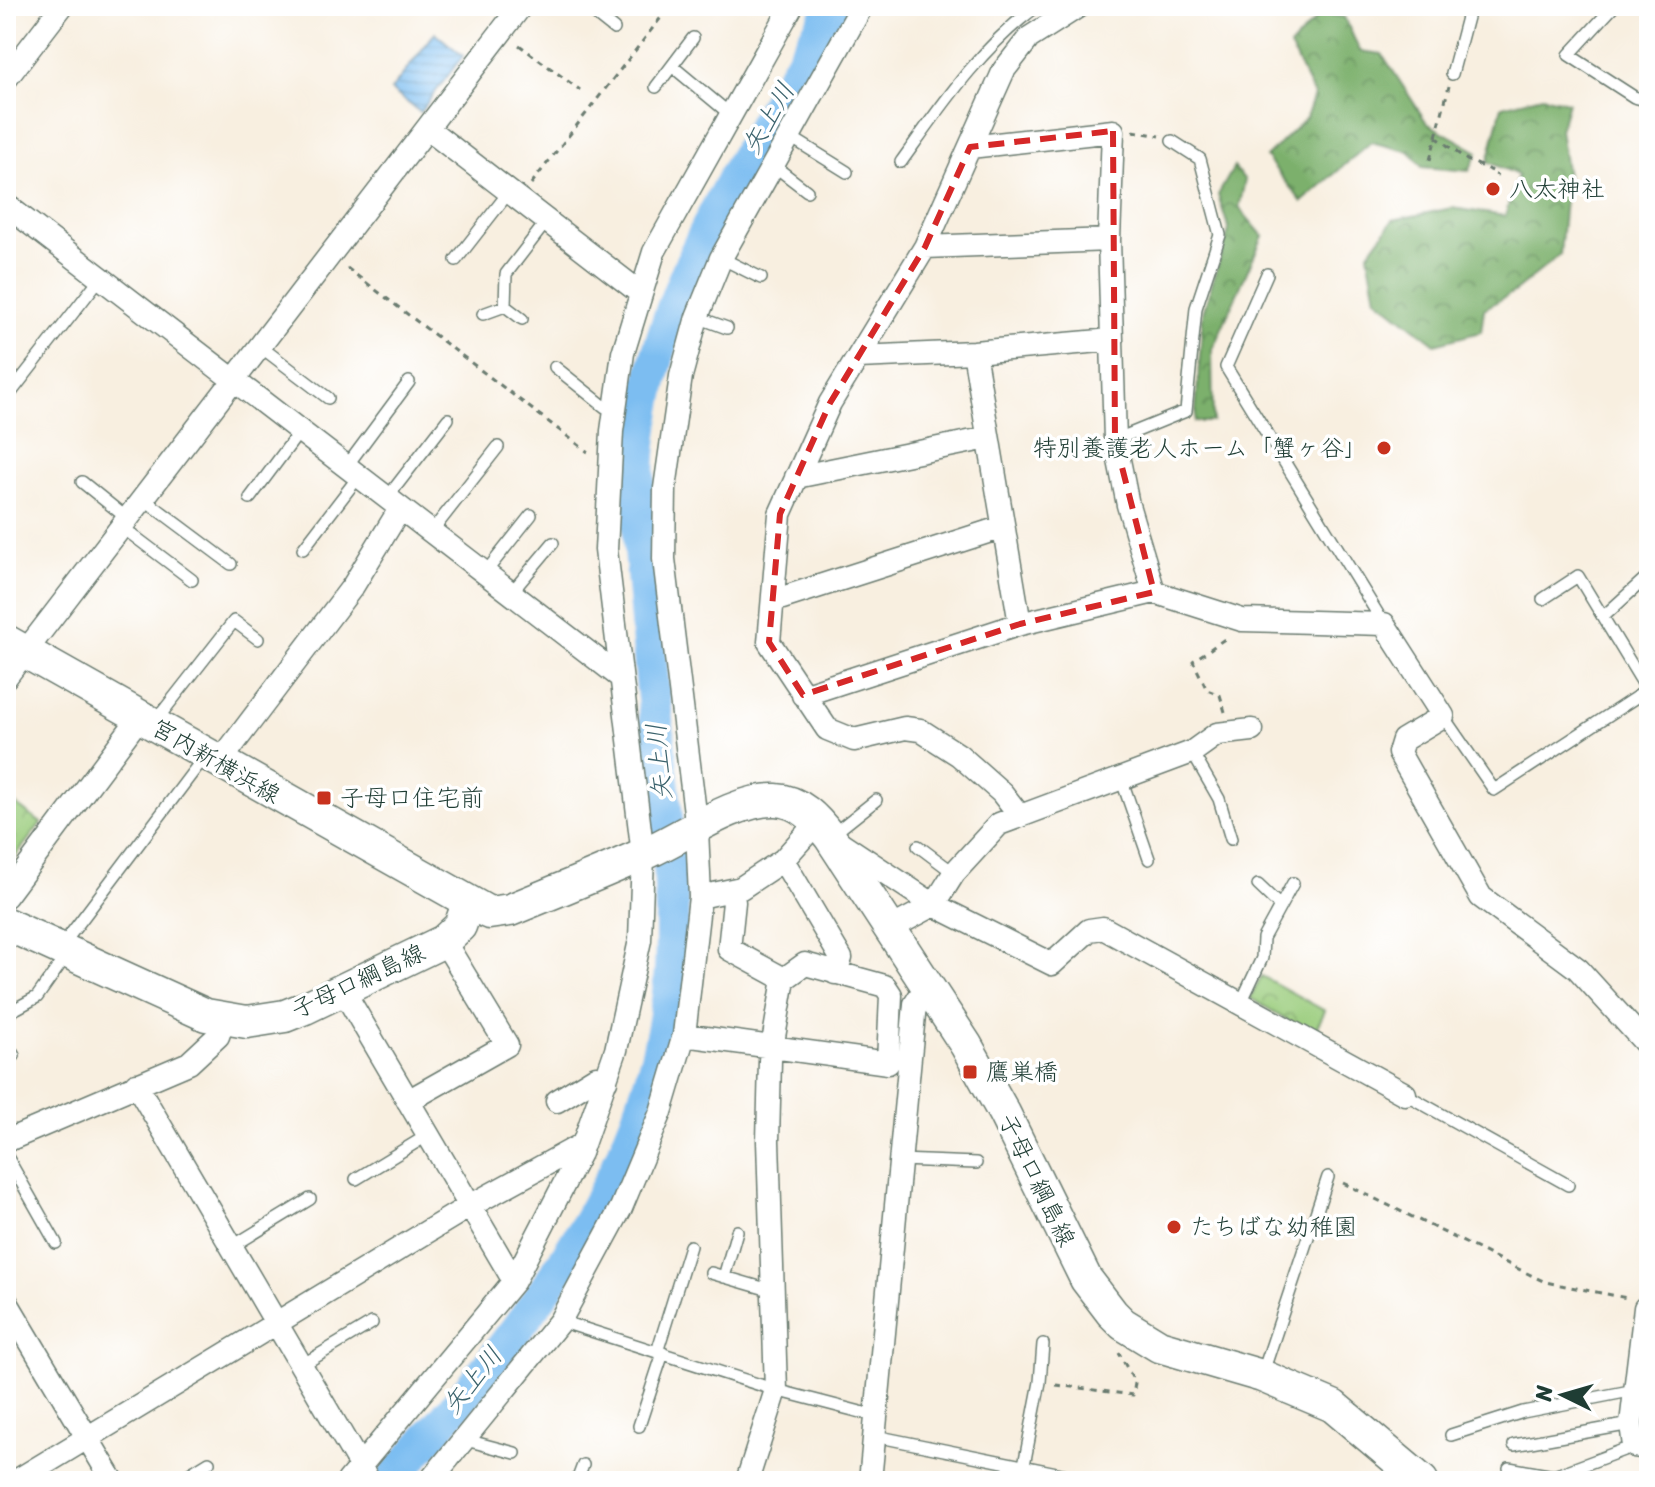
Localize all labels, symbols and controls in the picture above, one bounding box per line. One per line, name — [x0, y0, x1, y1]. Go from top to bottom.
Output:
water label: 矢上川 — [729, 73, 807, 163]
place label: 八太神社 — [1509, 168, 1605, 210]
marker: 八太神社 — [1484, 180, 1502, 198]
place label: 特別養護老人ホーム「蟹ヶ谷」 — [1033, 427, 1368, 469]
marker: 特別養護老人ホーム「蟹ヶ谷」 — [1375, 439, 1393, 457]
street label: 宮内新横浜線 — [143, 707, 289, 815]
water label: 矢上川 — [633, 721, 685, 803]
place label: 子母口住宅前 — [340, 777, 484, 819]
marker: 子母口住宅前 — [315, 789, 333, 807]
street label: 子母口綱島線 — [284, 932, 432, 1030]
place label: 鷹巣橋 — [986, 1051, 1058, 1093]
marker: 鷹巣橋 — [961, 1063, 979, 1081]
street label: 子母口綱島線 — [987, 1106, 1087, 1254]
place label: たちばな幼稚園 — [1190, 1206, 1358, 1248]
marker: たちばな幼稚園 — [1165, 1218, 1183, 1236]
water label: 矢上川 — [430, 1335, 514, 1425]
north arrow — [1523, 1355, 1603, 1435]
text: N — [1523, 1383, 1564, 1404]

